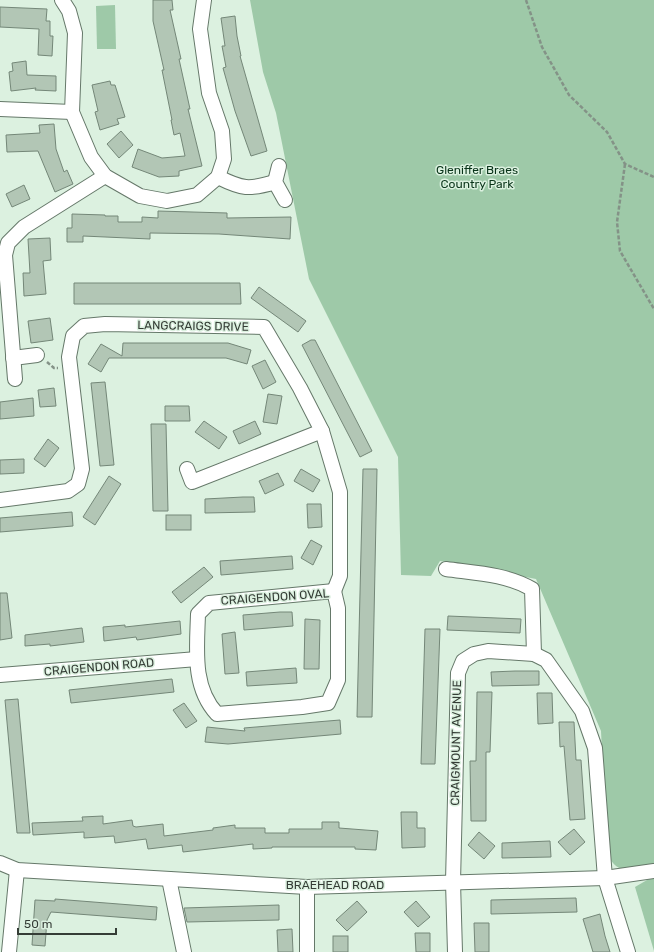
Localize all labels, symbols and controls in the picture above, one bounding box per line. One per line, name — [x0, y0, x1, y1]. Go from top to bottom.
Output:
park label: Gleniffer Braes Country Park — [436, 163, 518, 191]
street label: LANGCRAIGS DRIVE — [137, 318, 249, 334]
street label: CRAIGENDON OVAL — [220, 586, 330, 608]
street label: CRAIGENDON ROAD — [43, 655, 155, 679]
street label: CRAIGMOUNT AVENUE — [448, 680, 464, 806]
street label: BRAEHEAD ROAD — [286, 878, 384, 892]
scale bar — [18, 910, 116, 936]
text: 50 m — [24, 917, 52, 931]

